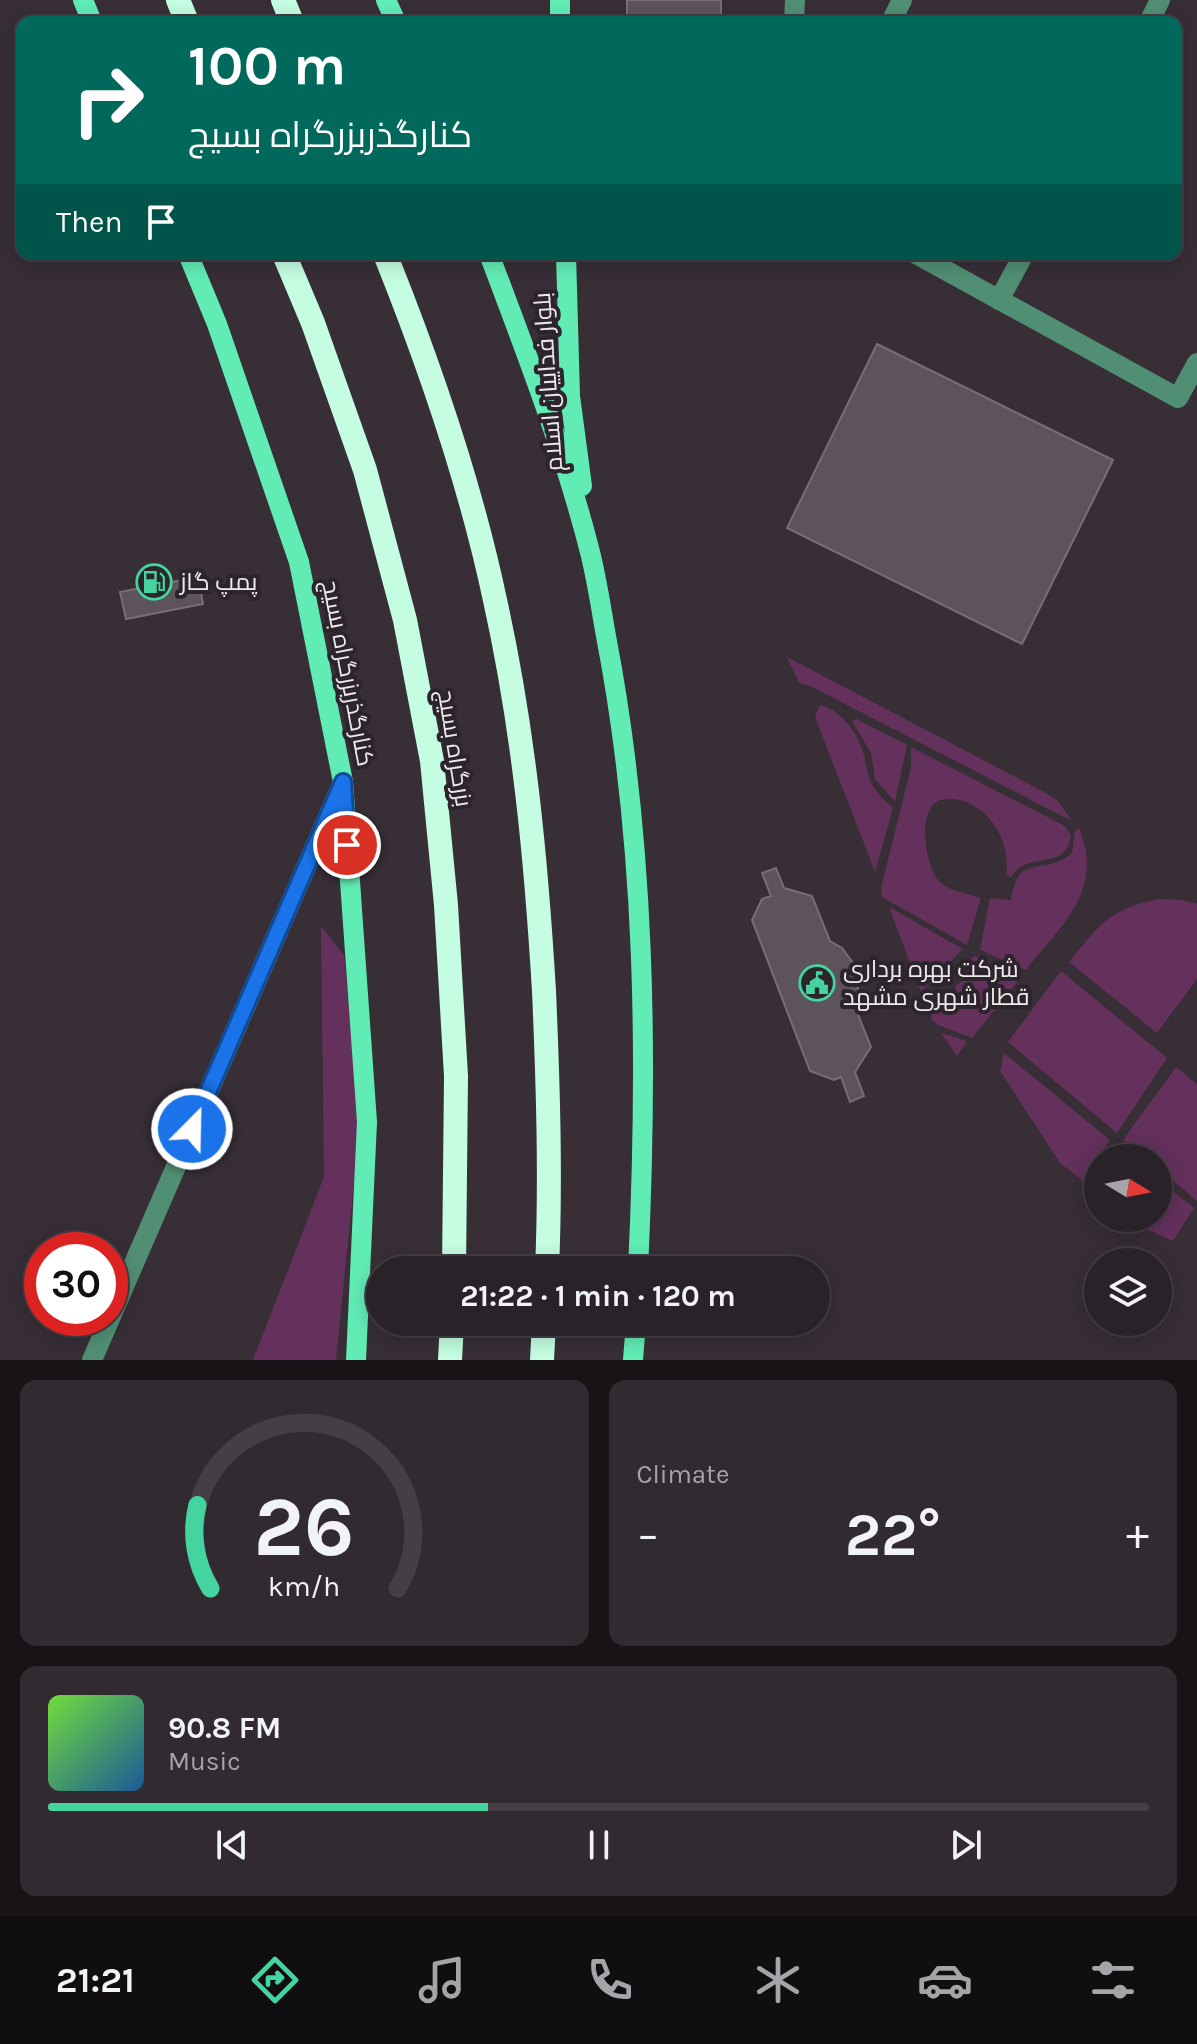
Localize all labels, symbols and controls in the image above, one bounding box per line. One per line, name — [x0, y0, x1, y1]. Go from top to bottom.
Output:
text: 100 m — [188, 33, 346, 98]
icon: right — [56, 48, 160, 152]
text: کنارگذربزرگراه بسیج — [188, 114, 472, 156]
icon: arrive — [139, 200, 183, 244]
text: Then — [56, 204, 123, 240]
street label: بلوار فداییان اسلام — [528, 291, 570, 473]
fuel station icon: پمپ گاز — [135, 563, 173, 601]
place label: پمپ گاز — [178, 568, 258, 598]
street label: کنارگذربزرگراه بسیج — [314, 577, 380, 769]
street label: بزرگراه بسیج — [430, 687, 478, 809]
pin — [313, 811, 381, 879]
icon: arrive — [325, 823, 369, 867]
place label: شرکت بهره برداری قطار شهری مشهد — [843, 955, 1029, 1011]
public building icon: شرکت بهره برداری قطار شهری مشهد — [798, 964, 836, 1002]
position arrow — [150, 1087, 234, 1171]
north arrow — [1084, 1144, 1172, 1232]
map controls — [1084, 1144, 1172, 1336]
speed limit sign: 30 — [24, 1232, 128, 1336]
button: layers — [1084, 1248, 1172, 1336]
text: 21:22 · 1 min · 120 m — [460, 1278, 736, 1314]
text: Climate — [637, 1459, 729, 1490]
text: 26 — [254, 1479, 355, 1576]
text: 22° — [845, 1500, 941, 1570]
text: − — [637, 1509, 660, 1560]
text: + — [1126, 1509, 1149, 1560]
text: km/h — [268, 1570, 340, 1603]
text: 90.8 FM — [168, 1710, 281, 1746]
text: Music — [168, 1746, 241, 1777]
icon: previous — [210, 1823, 254, 1867]
icon: pause — [577, 1823, 621, 1867]
icon: next — [944, 1823, 988, 1867]
icon: directions — [247, 1952, 303, 2008]
icon: music — [414, 1952, 470, 2008]
icon: phone — [582, 1952, 638, 2008]
icon: climate — [750, 1952, 806, 2008]
icon: car — [917, 1952, 973, 2008]
icon: filters — [1085, 1952, 1141, 2008]
text: 21:21 — [56, 1959, 135, 2001]

